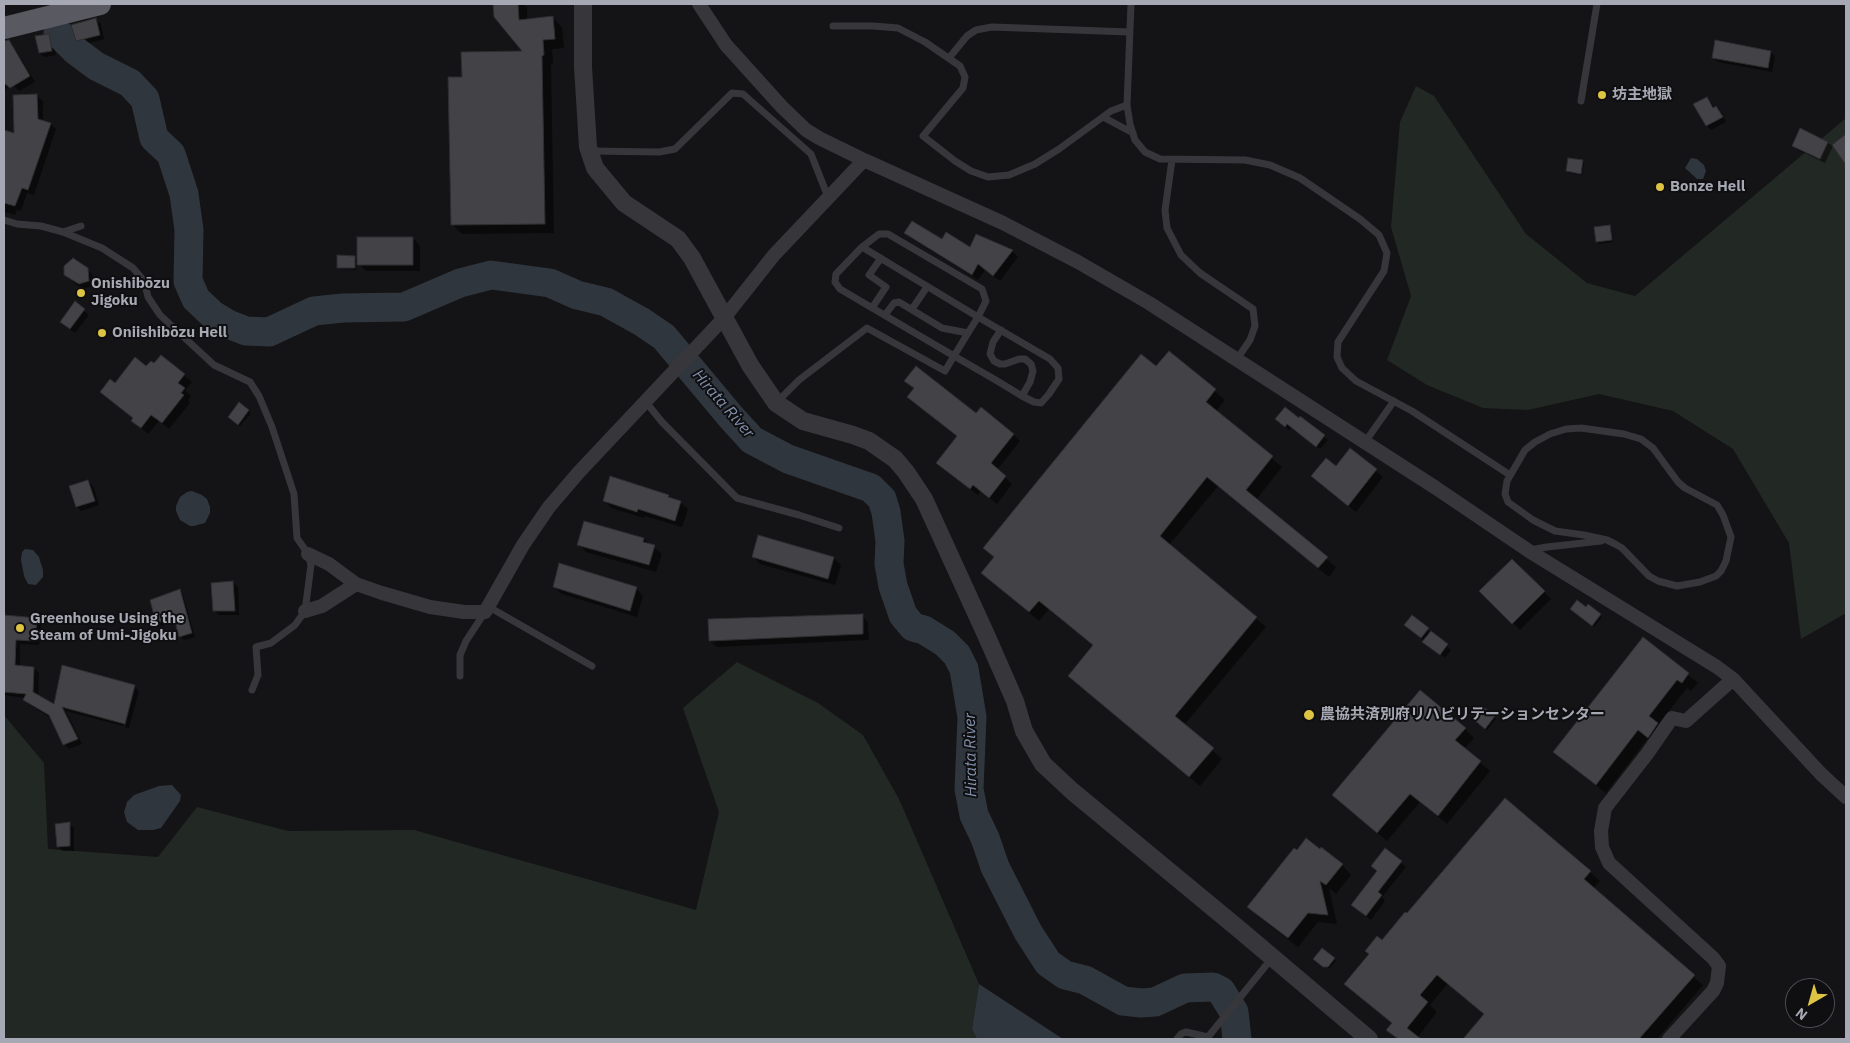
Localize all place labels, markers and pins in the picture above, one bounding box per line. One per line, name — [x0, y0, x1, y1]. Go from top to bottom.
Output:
place label: 坊主地獄 — [1612, 86, 1672, 104]
marker: 坊主地獄 — [1596, 89, 1608, 101]
place label: Bonze Hell — [1670, 178, 1745, 196]
marker: Bonze Hell — [1654, 181, 1666, 193]
place label: Onishibōzu Jigoku — [91, 275, 170, 310]
marker: Onishibōzu Jigoku — [75, 287, 87, 299]
place label: Oniishibōzu Hell — [112, 324, 227, 342]
marker: Oniishibōzu Hell — [96, 327, 108, 339]
place label: Greenhouse Using the Steam of Umi-Jigoku — [30, 610, 185, 645]
marker: Greenhouse Using the Steam of Umi-Jigoku — [14, 622, 26, 634]
place label: 農協共済別府リハビリテーションセンター — [1320, 706, 1605, 724]
marker: 農協共済別府リハビリテーションセンター — [1302, 708, 1316, 722]

